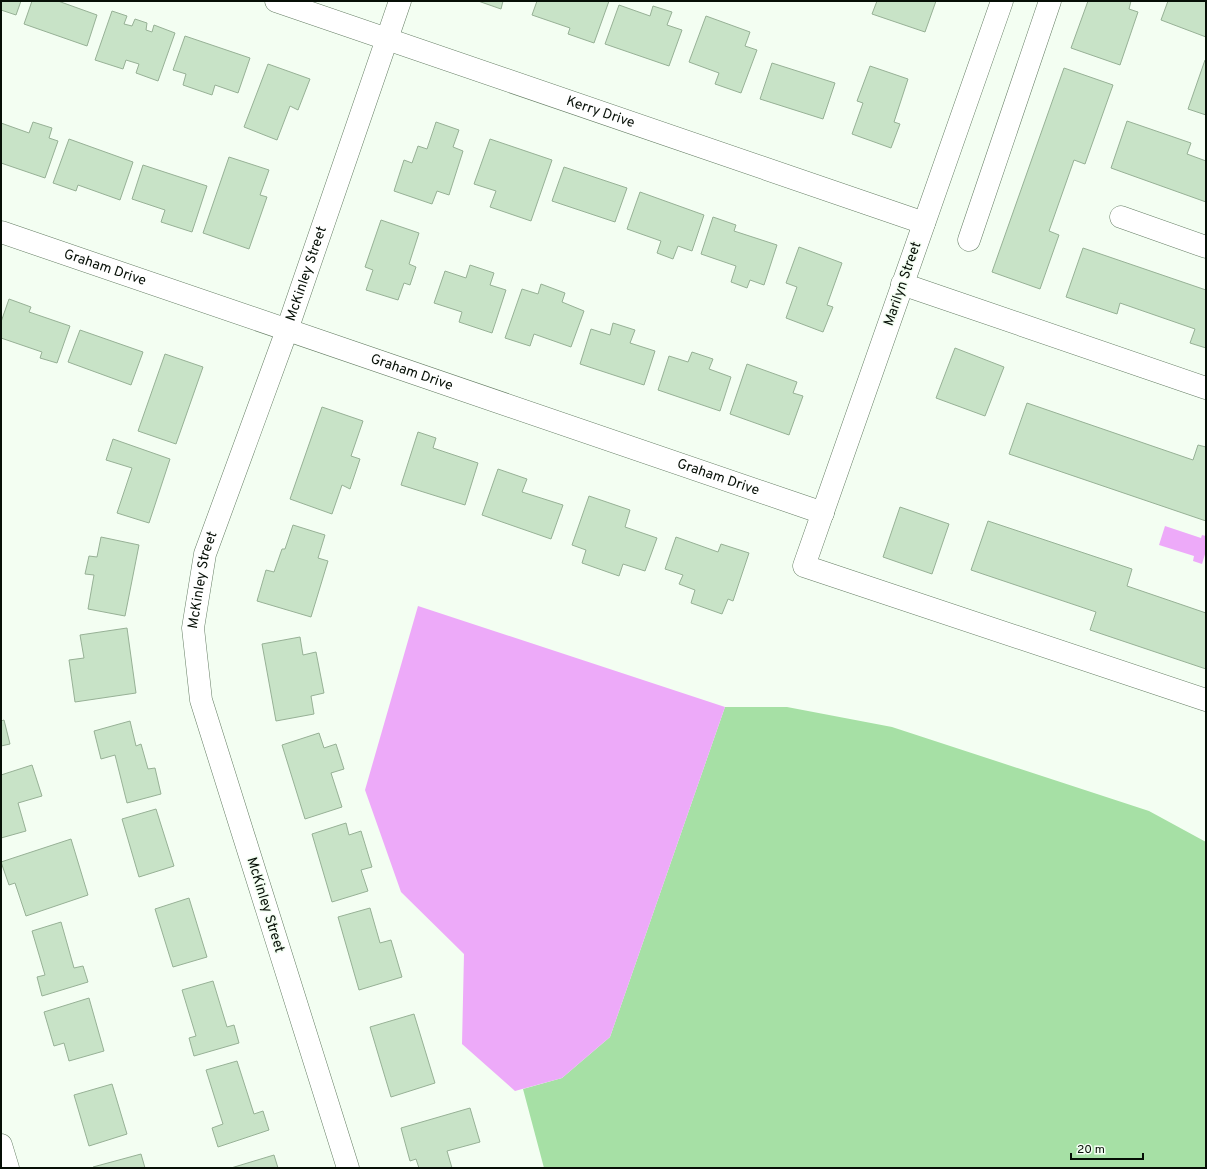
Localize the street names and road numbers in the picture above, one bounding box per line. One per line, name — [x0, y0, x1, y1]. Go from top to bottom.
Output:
street label: Kerry Drive — [564, 93, 637, 132]
street label: McKinley Street — [282, 224, 330, 323]
street label: Marilyn Street — [881, 240, 925, 328]
street label: Graham Drive — [62, 246, 149, 290]
street label: Graham Drive — [368, 350, 455, 394]
street label: Graham Drive — [675, 455, 762, 499]
street label: McKinley Street — [185, 529, 221, 630]
street label: McKinley Street — [242, 855, 288, 955]

